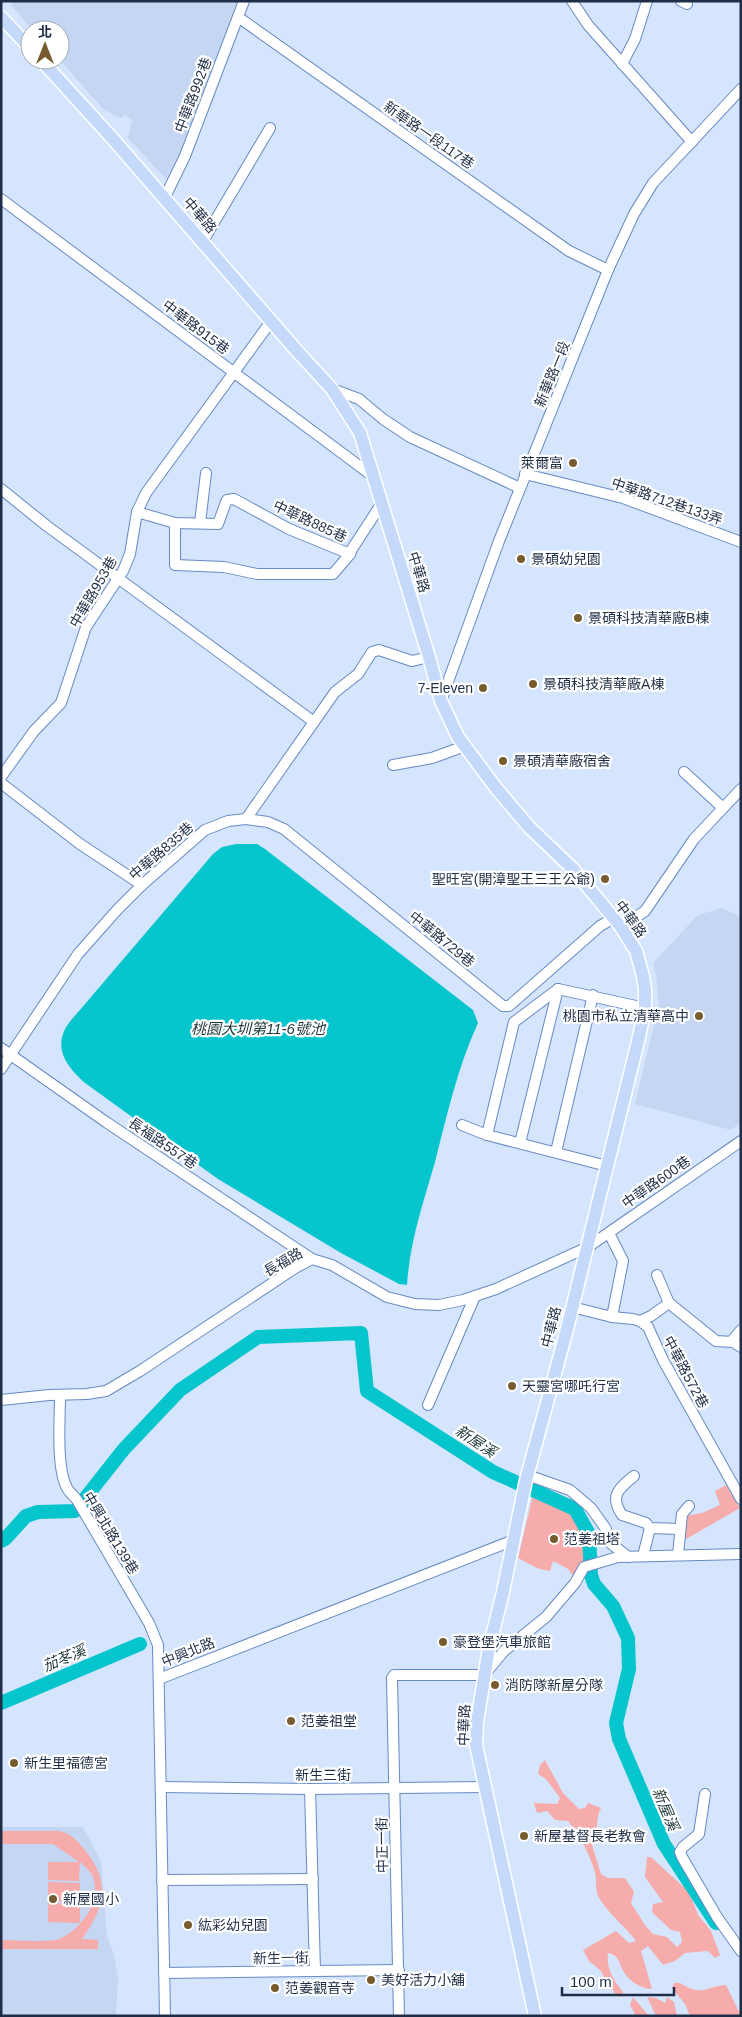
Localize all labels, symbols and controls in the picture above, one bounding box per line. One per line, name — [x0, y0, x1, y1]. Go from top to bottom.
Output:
north arrow — [20, 20, 70, 70]
text: 北 — [38, 24, 52, 40]
street label: 中華路992巷 — [171, 55, 215, 135]
street label: 新華路一段117巷 — [381, 98, 477, 172]
street label: 中華路 — [180, 194, 220, 236]
street label: 中華路915巷 — [159, 297, 233, 357]
street label: 新華路一段 — [531, 339, 573, 409]
place label: 萊爾富 — [521, 455, 563, 471]
marker: 萊爾富 — [567, 457, 579, 469]
street label: 中華路712巷133弄 — [609, 474, 725, 528]
street label: 中華路885巷 — [271, 497, 349, 545]
street label: 中華路 — [405, 550, 433, 594]
place label: 景碩幼兒園 — [531, 551, 601, 567]
marker: 景碩幼兒園 — [515, 553, 527, 565]
street label: 中華路953巷 — [66, 554, 120, 630]
place label: 景碩科技清華廠B棟 — [588, 610, 709, 626]
marker: 景碩科技清華廠B棟 — [572, 612, 584, 624]
place label: 景碩科技清華廠A棟 — [543, 676, 664, 692]
marker: 景碩科技清華廠A棟 — [527, 678, 539, 690]
place label: 7-Eleven — [418, 680, 473, 696]
marker: 7-Eleven — [477, 682, 489, 694]
place label: 景碩清華廠宿舍 — [513, 753, 611, 769]
marker: 景碩清華廠宿舍 — [497, 755, 509, 767]
street label: 中華路835巷 — [126, 819, 196, 883]
place label: 聖旺宮(開漳聖王三王公爺) — [432, 871, 595, 887]
marker: 聖旺宮(開漳聖王三王公爺) — [599, 873, 611, 885]
street label: 中華路 — [612, 897, 650, 941]
street label: 中華路729巷 — [406, 908, 478, 970]
place label: 桃園市私立清華高中 — [563, 1008, 689, 1024]
marker: 桃園市私立清華高中 — [693, 1010, 705, 1022]
water label: 桃園大圳第11-6號池 — [191, 1020, 327, 1037]
street label: 長福路557巷 — [126, 1114, 200, 1172]
street label: 中華路600巷 — [619, 1153, 693, 1211]
street label: 長福路 — [261, 1245, 305, 1279]
street label: 中華路 — [538, 1305, 564, 1349]
street label: 中華路572巷 — [660, 1333, 712, 1411]
place label: 天靈宮哪吒行宮 — [522, 1378, 620, 1394]
marker: 天靈宮哪吒行宮 — [506, 1380, 518, 1392]
water label: 新屋溪 — [452, 1422, 501, 1461]
street label: 中興北路139巷 — [80, 1489, 142, 1577]
place label: 范姜祖塔 — [564, 1531, 620, 1547]
marker: 范姜祖塔 — [548, 1533, 560, 1545]
street label: 中興北路 — [159, 1634, 217, 1670]
place label: 豪登堡汽車旅館 — [453, 1634, 551, 1650]
marker: 豪登堡汽車旅館 — [437, 1636, 449, 1648]
water label: 茄苳溪 — [40, 1641, 90, 1675]
place label: 消防隊新屋分隊 — [505, 1677, 603, 1693]
marker: 消防隊新屋分隊 — [489, 1679, 501, 1691]
street label: 中華路 — [455, 1704, 473, 1746]
place label: 范姜祖堂 — [301, 1713, 357, 1729]
marker: 范姜祖堂 — [285, 1715, 297, 1727]
place label: 新生里福德宮 — [24, 1755, 108, 1771]
marker: 新生里福德宮 — [8, 1757, 20, 1769]
street label: 新生三街 — [295, 1767, 351, 1783]
water label: 新屋溪 — [649, 1785, 683, 1835]
street label: 中正一街 — [374, 1817, 390, 1873]
place label: 新屋基督長老教會 — [534, 1828, 646, 1844]
marker: 新屋基督長老教會 — [518, 1830, 530, 1842]
place label: 新屋國小 — [63, 1891, 119, 1907]
marker: 新屋國小 — [47, 1893, 59, 1905]
place label: 紘彩幼兒園 — [198, 1917, 268, 1933]
marker: 紘彩幼兒園 — [182, 1919, 194, 1931]
street label: 新生一街 — [253, 1950, 309, 1966]
scale bar — [562, 1964, 674, 1996]
place label: 美好活力小舖 — [381, 1972, 465, 1988]
text: 100 m — [570, 1973, 612, 1990]
marker: 美好活力小舖 — [365, 1974, 377, 1986]
place label: 范姜觀音寺 — [285, 1980, 355, 1996]
marker: 范姜觀音寺 — [269, 1982, 281, 1994]

